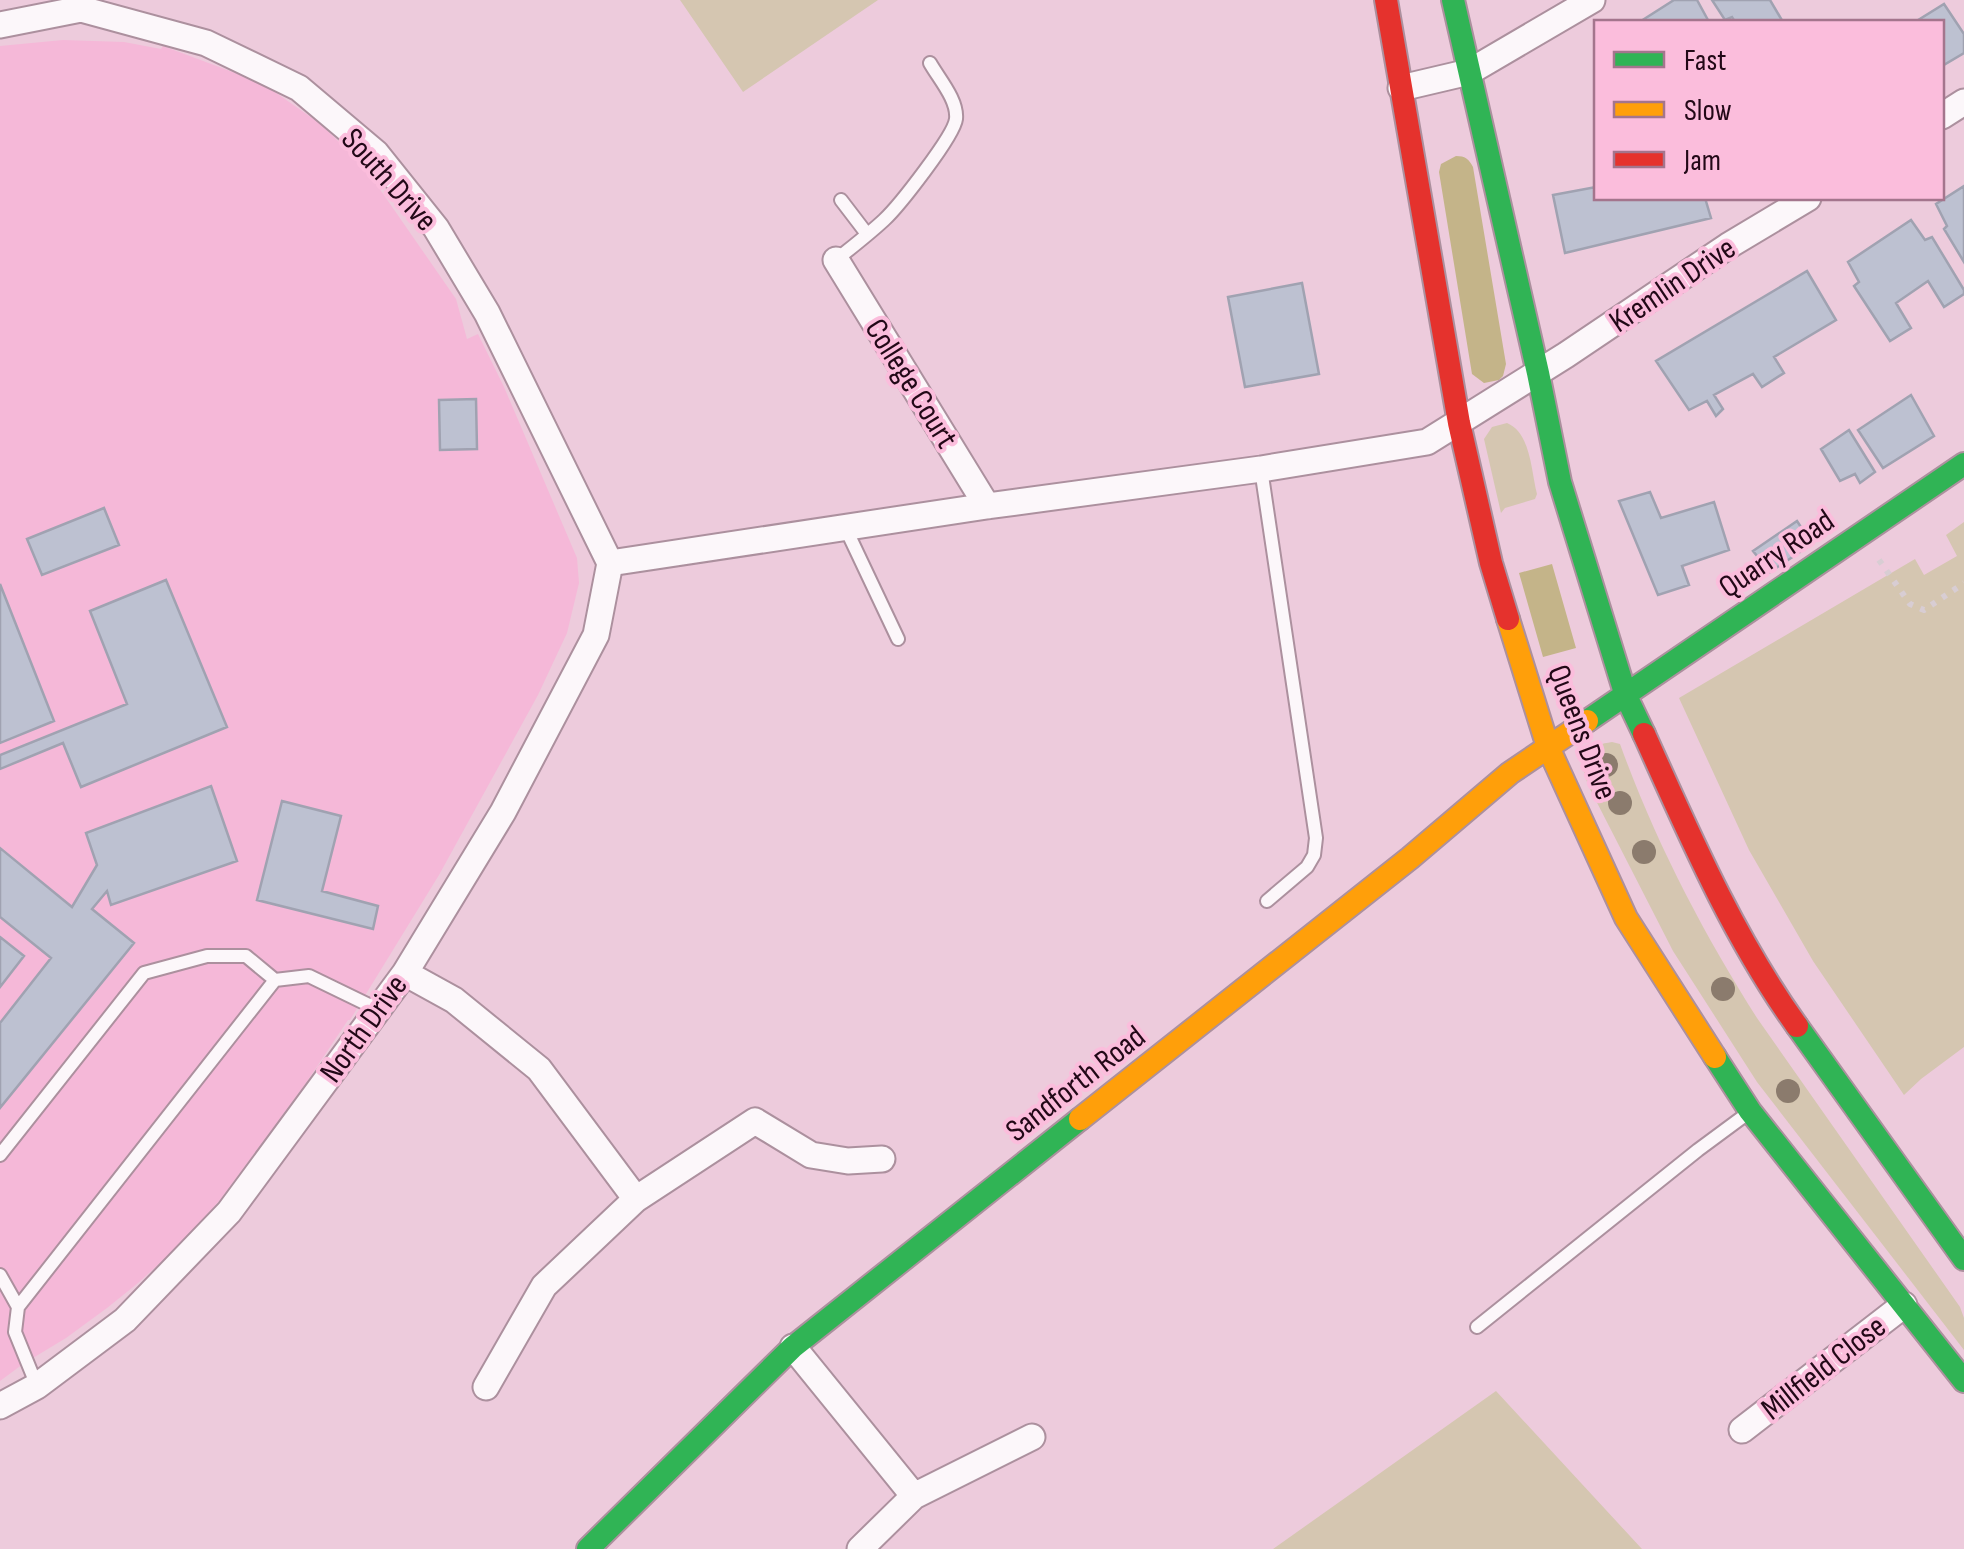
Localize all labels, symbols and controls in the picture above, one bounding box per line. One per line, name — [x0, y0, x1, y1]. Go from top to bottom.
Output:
legend — [1594, 20, 1944, 200]
text: Fast — [1684, 43, 1726, 79]
text: Slow — [1684, 93, 1732, 129]
street label: South Drive — [333, 121, 445, 239]
text: Jam — [1683, 143, 1721, 179]
street label: Kremlin Drive — [1602, 229, 1743, 342]
street label: College Court — [856, 312, 966, 456]
street label: Quarry Road — [1712, 501, 1842, 607]
street label: Queens Drive — [1538, 660, 1625, 805]
street label: North Drive — [312, 967, 416, 1090]
street label: Sandforth Road — [998, 1018, 1153, 1151]
street label: Millfield Close — [1754, 1308, 1894, 1429]

